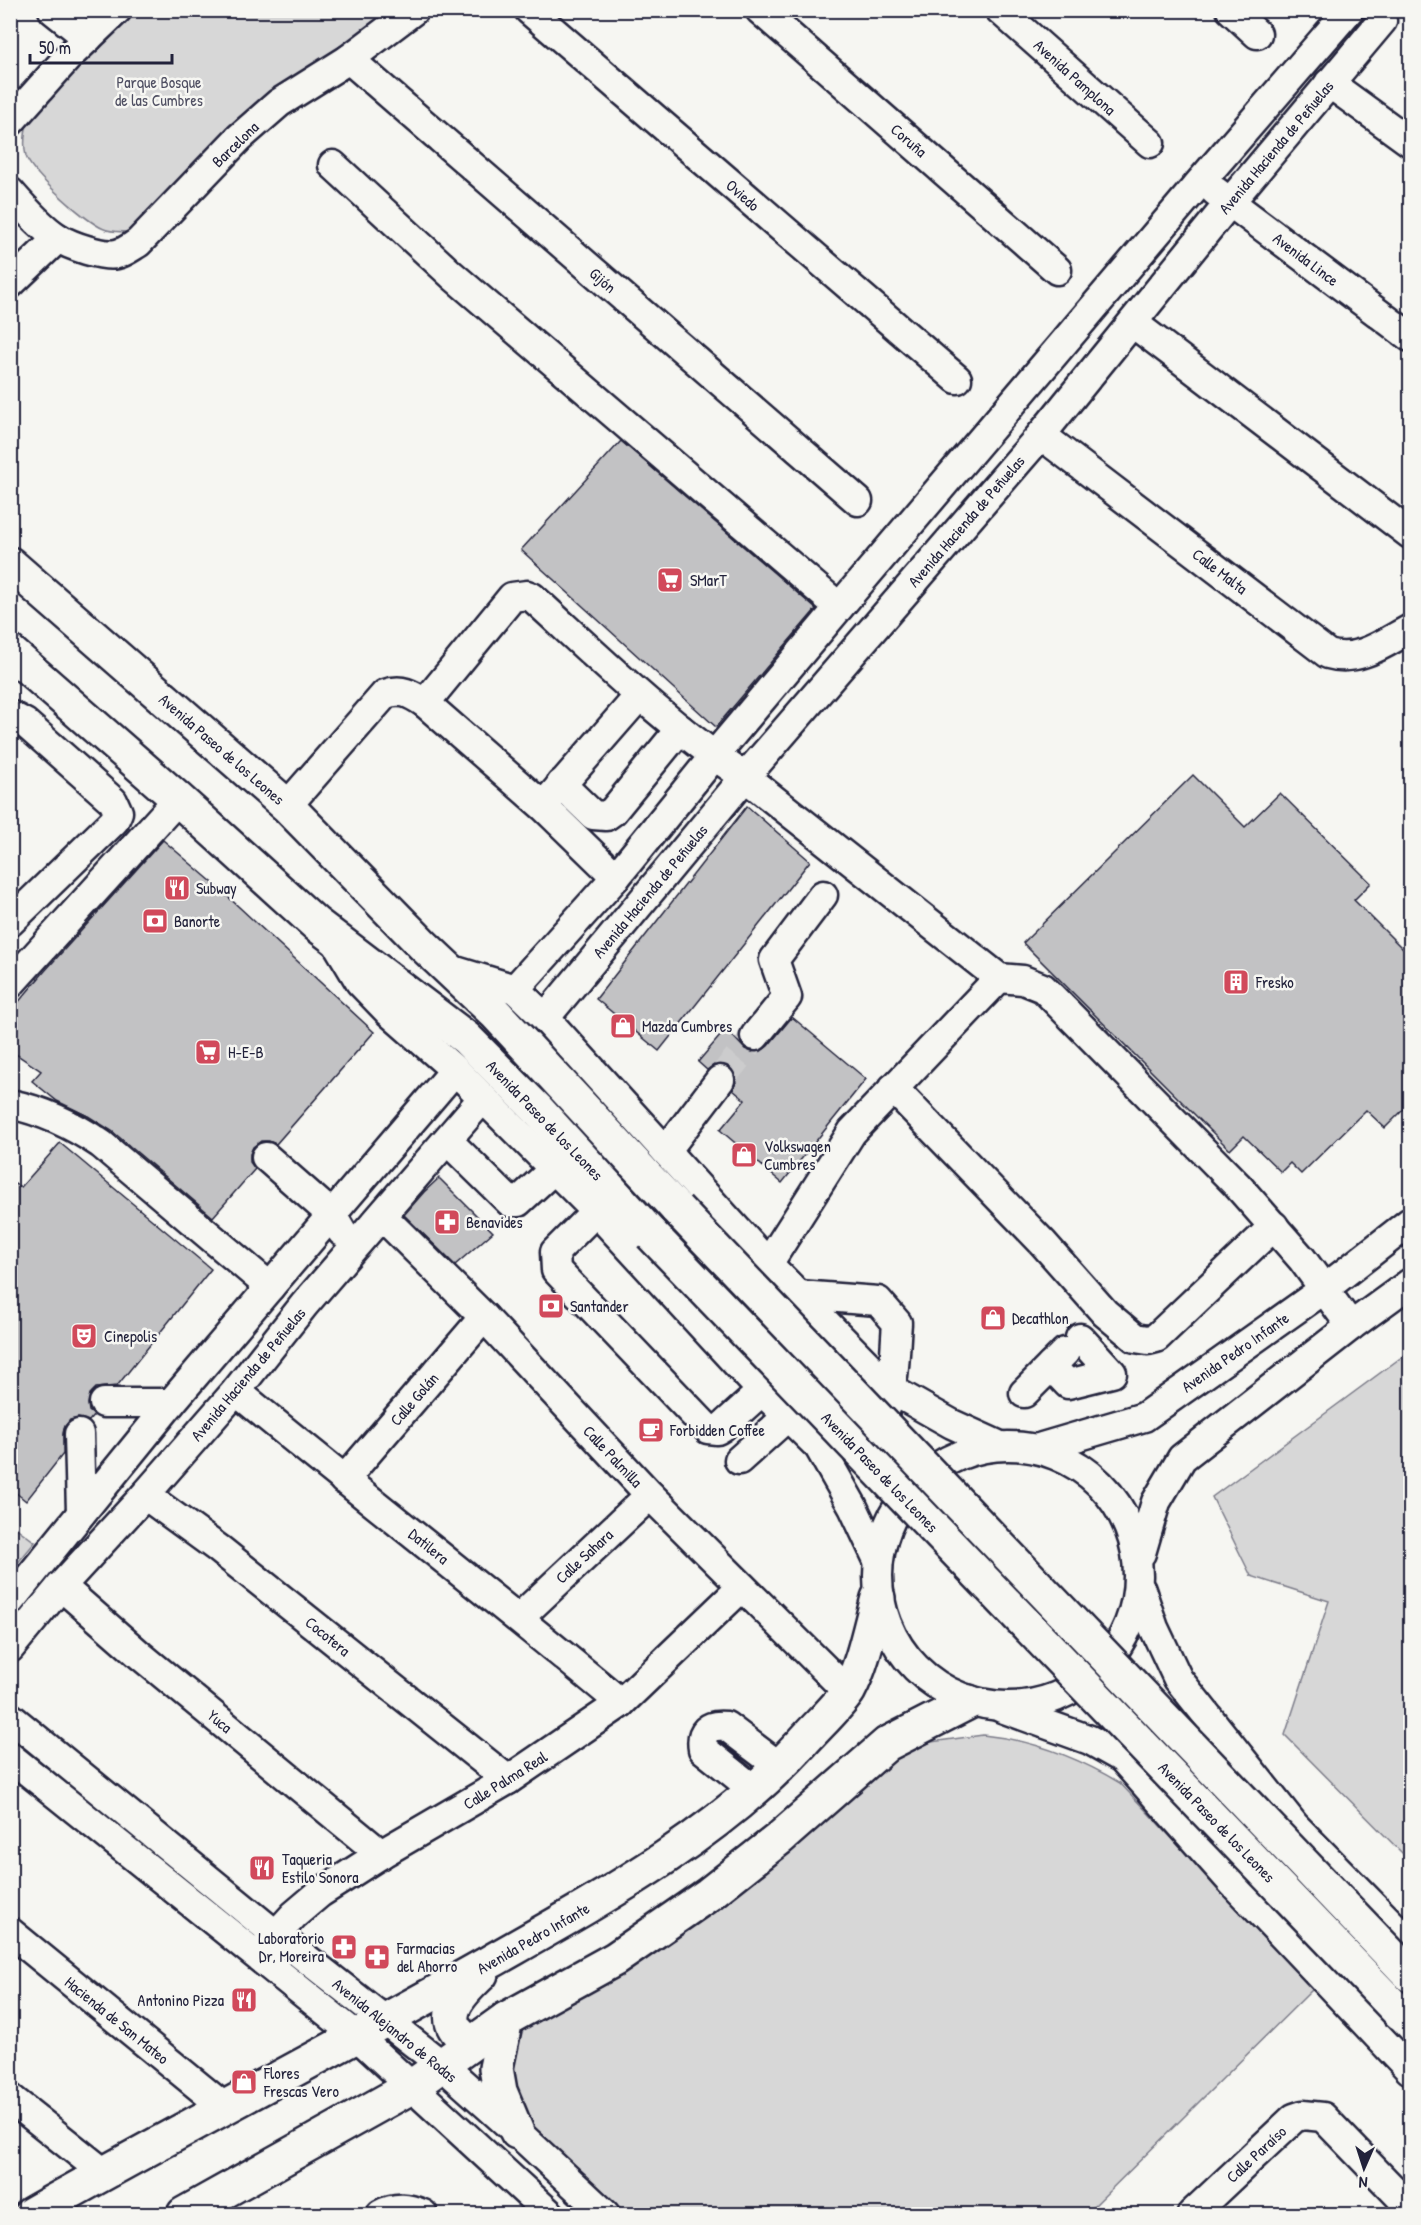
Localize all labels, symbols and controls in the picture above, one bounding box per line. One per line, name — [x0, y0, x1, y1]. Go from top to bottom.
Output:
scale bar — [30, 27, 172, 65]
street label: Avenida Pamplona — [1029, 34, 1121, 120]
text: 50 m — [39, 35, 71, 60]
park label: Parque Bosque de las Cumbres — [115, 71, 203, 111]
street label: Avenida Hacienda de Peñuelas — [1214, 76, 1338, 218]
street label: Barcelona — [207, 116, 263, 172]
street label: Coruña — [886, 118, 932, 162]
street label: Oviedo — [721, 174, 765, 216]
street label: Avenida Lince — [1269, 227, 1344, 291]
street label: Gijón — [585, 262, 621, 298]
street label: Avenida Hacienda de Peñuelas — [903, 450, 1029, 592]
street label: Calle Malta — [1188, 543, 1252, 599]
supermarket icon: SMarT — [655, 565, 685, 595]
place label: SMarT — [690, 569, 727, 591]
street label: Avenida Paseo de los Leones — [155, 688, 289, 810]
street label: Avenida Hacienda de Peñuelas — [588, 820, 712, 962]
restaurant icon: Subway — [162, 873, 192, 903]
place label: Subway — [196, 877, 237, 899]
bank icon: Banorte — [140, 906, 170, 936]
place label: Banorte — [174, 910, 221, 932]
building icon: Fresko — [1221, 967, 1251, 997]
place label: Fresko — [1255, 971, 1294, 993]
shop icon: Mazda Cumbres — [608, 1011, 638, 1041]
place label: Mazda Cumbres — [642, 1015, 732, 1037]
supermarket icon: H-E-B — [193, 1037, 223, 1067]
place label: H-E-B — [228, 1041, 264, 1063]
street label: Avenida Paseo de los Leones — [482, 1055, 608, 1185]
place label: Volkswagen Cumbres — [764, 1135, 831, 1175]
shop icon: Volkswagen Cumbres — [729, 1140, 759, 1170]
pharmacy icon: Benavides — [432, 1207, 462, 1237]
place label: Benavides — [466, 1211, 523, 1233]
bank icon: Santander — [536, 1291, 566, 1321]
place label: Santander — [570, 1295, 629, 1317]
street label: Avenida Hacienda de Peñuelas — [186, 1303, 310, 1445]
shop icon: Decathlon — [978, 1303, 1008, 1333]
street label: Avenida Pedro Infante — [1177, 1306, 1294, 1397]
place label: Decathlon — [1012, 1307, 1069, 1329]
theatre icon: Cinepolis — [69, 1321, 99, 1351]
place label: Cinepolis — [104, 1325, 157, 1347]
street label: Calle Golán — [385, 1368, 443, 1430]
street label: Avenida Paseo de los Leones — [817, 1407, 943, 1537]
cafe icon: Forbidden Coffee — [636, 1415, 666, 1445]
place label: Forbidden Coffee — [669, 1419, 766, 1441]
street label: Calle Palmilla — [578, 1420, 648, 1492]
street label: Datilera — [404, 1523, 454, 1569]
street label: Calle Sahara — [551, 1524, 617, 1588]
street label: Cocotera — [301, 1611, 355, 1661]
street label: Yuca — [203, 1704, 237, 1738]
street label: Calle Palma Real — [459, 1745, 552, 1815]
street label: Avenida Paseo de los Leones — [1154, 1757, 1280, 1887]
place label: Taqueria Estilo Sonora — [282, 1848, 359, 1888]
restaurant icon: Taqueria Estilo Sonora — [247, 1853, 277, 1883]
street label: Avenida Pedro Infante — [473, 1897, 594, 1979]
place label: Laboratorio Dr, Moreira — [258, 1927, 325, 1967]
pharmacy icon: Laboratorio Dr, Moreira — [329, 1932, 359, 1962]
place label: Farmacias del Ahorro — [396, 1937, 458, 1977]
pharmacy icon: Farmacias del Ahorro — [362, 1942, 392, 1972]
street label: Hacienda de San Mateo — [60, 1971, 174, 2069]
street label: Avenida Alejandro de Rodas — [328, 1973, 462, 2087]
restaurant icon: Antonino Pizza — [229, 1985, 259, 2015]
place label: Antonino Pizza — [138, 1989, 224, 2011]
place label: Flores Frescas Vero — [263, 2062, 340, 2102]
shop icon: Flores Frescas Vero — [229, 2067, 259, 2097]
street label: Calle Paraíso — [1221, 2120, 1291, 2187]
north arrow — [1334, 2138, 1394, 2198]
text: N — [1358, 2172, 1368, 2194]

